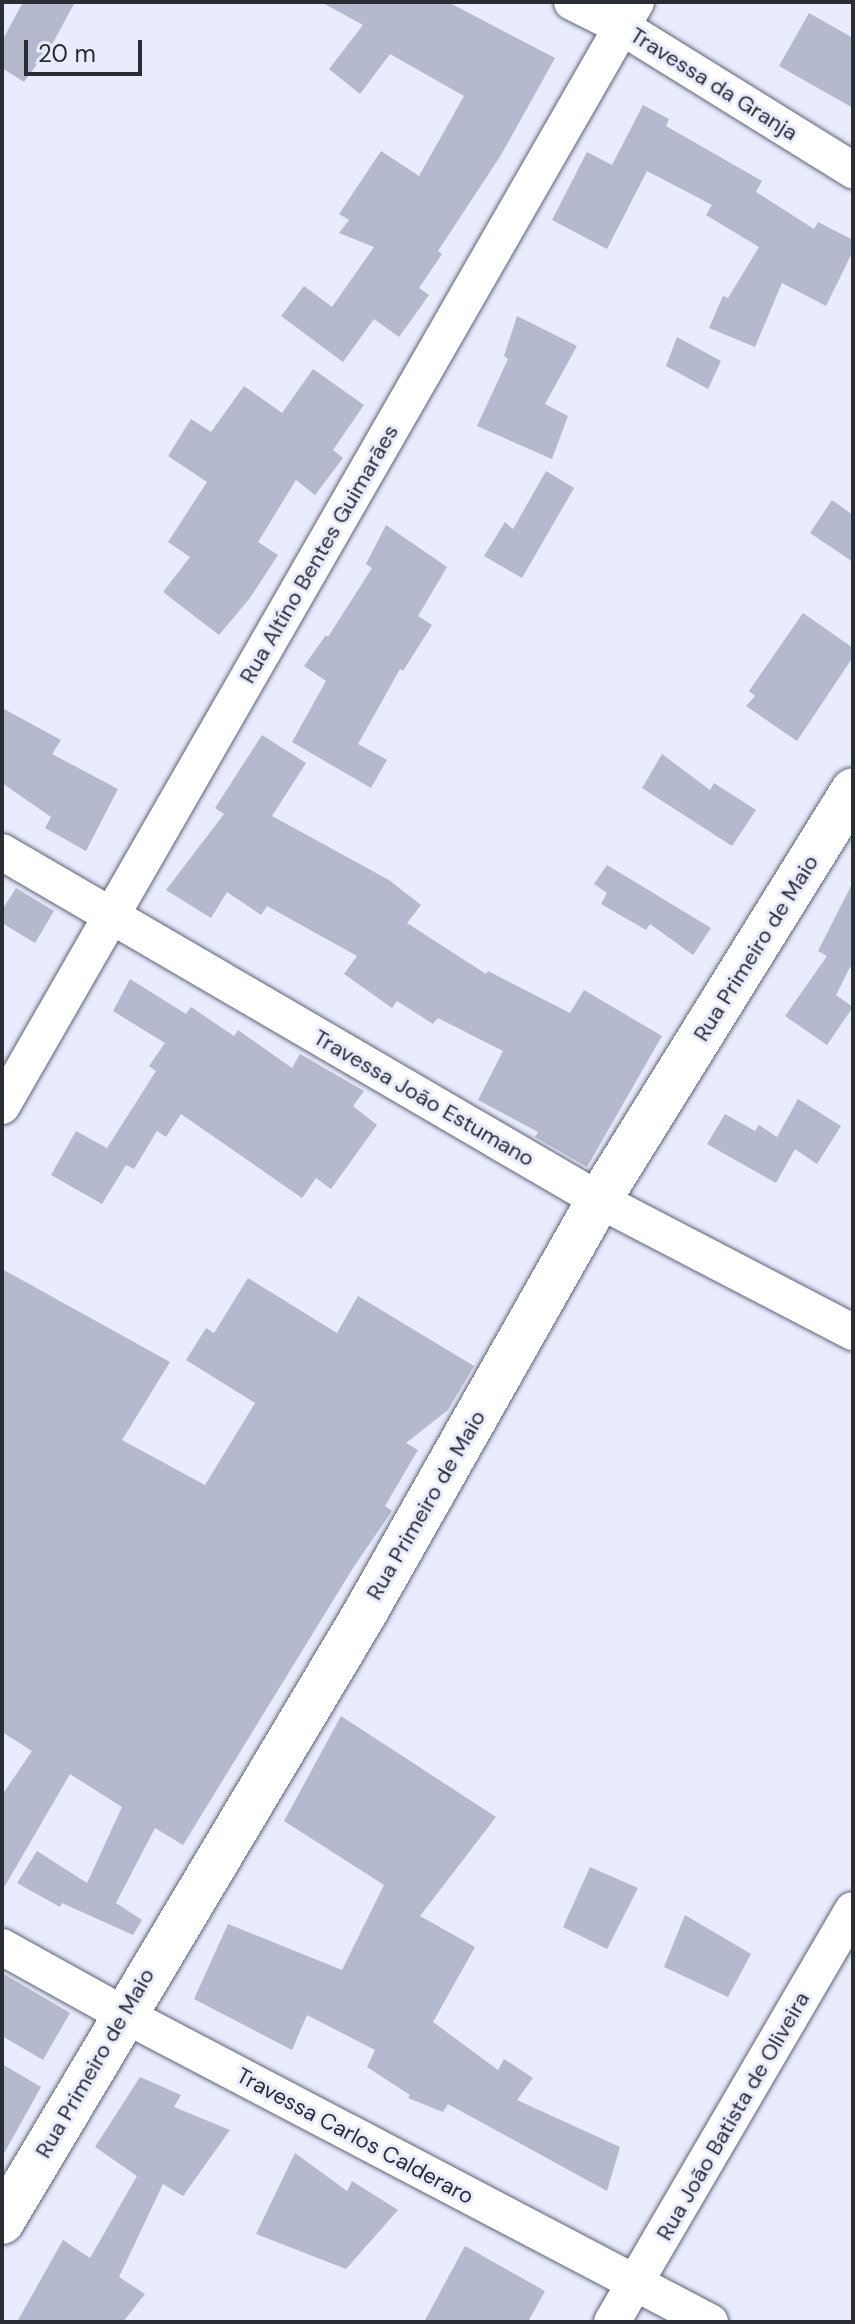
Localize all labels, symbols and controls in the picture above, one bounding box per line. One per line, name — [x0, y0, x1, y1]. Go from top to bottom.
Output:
street label: Travessa da Granja — [625, 22, 803, 146]
scale bar — [28, 24, 146, 74]
text: 20 m — [38, 38, 96, 69]
street label: Rua Altíno Bentes Guimarães — [234, 420, 404, 688]
street label: Rua Primeiro de Maio — [688, 850, 824, 1046]
street label: Travessa João Estumano — [309, 1024, 539, 1172]
street label: Rua Primeiro de Maio — [361, 1405, 491, 1605]
street label: Rua Primeiro de Maio — [30, 1963, 160, 2163]
street label: Rua João Batista de Oliveira — [651, 1987, 815, 2245]
street label: Travessa Carlos Calderaro — [232, 2062, 478, 2210]

